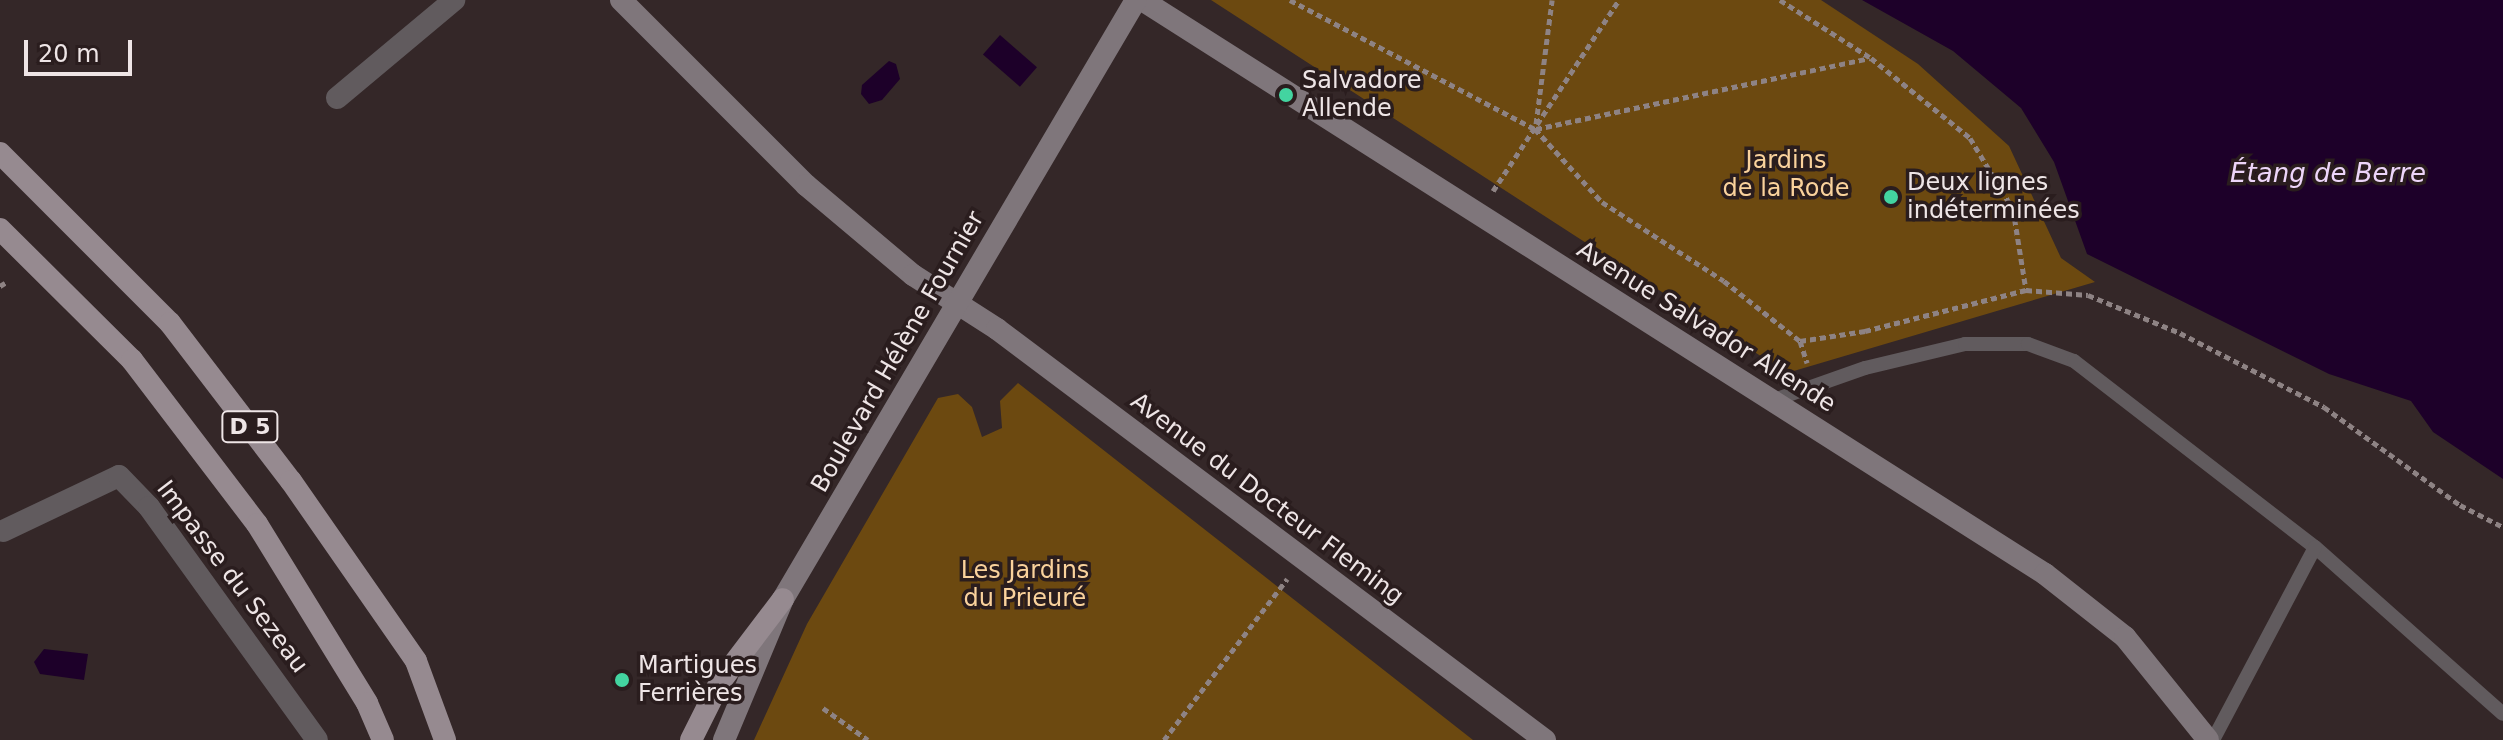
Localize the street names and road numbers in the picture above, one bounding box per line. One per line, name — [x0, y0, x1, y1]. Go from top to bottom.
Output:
street label: Boulevard Hélène Fournier — [806, 206, 990, 498]
street label: Avenue Salvador Allende — [1571, 235, 1841, 419]
street label: Avenue du Docteur Fleming — [1125, 387, 1409, 611]
road number: D 5 — [220, 409, 280, 445]
street label: Impasse du Sezeau — [150, 475, 314, 679]

